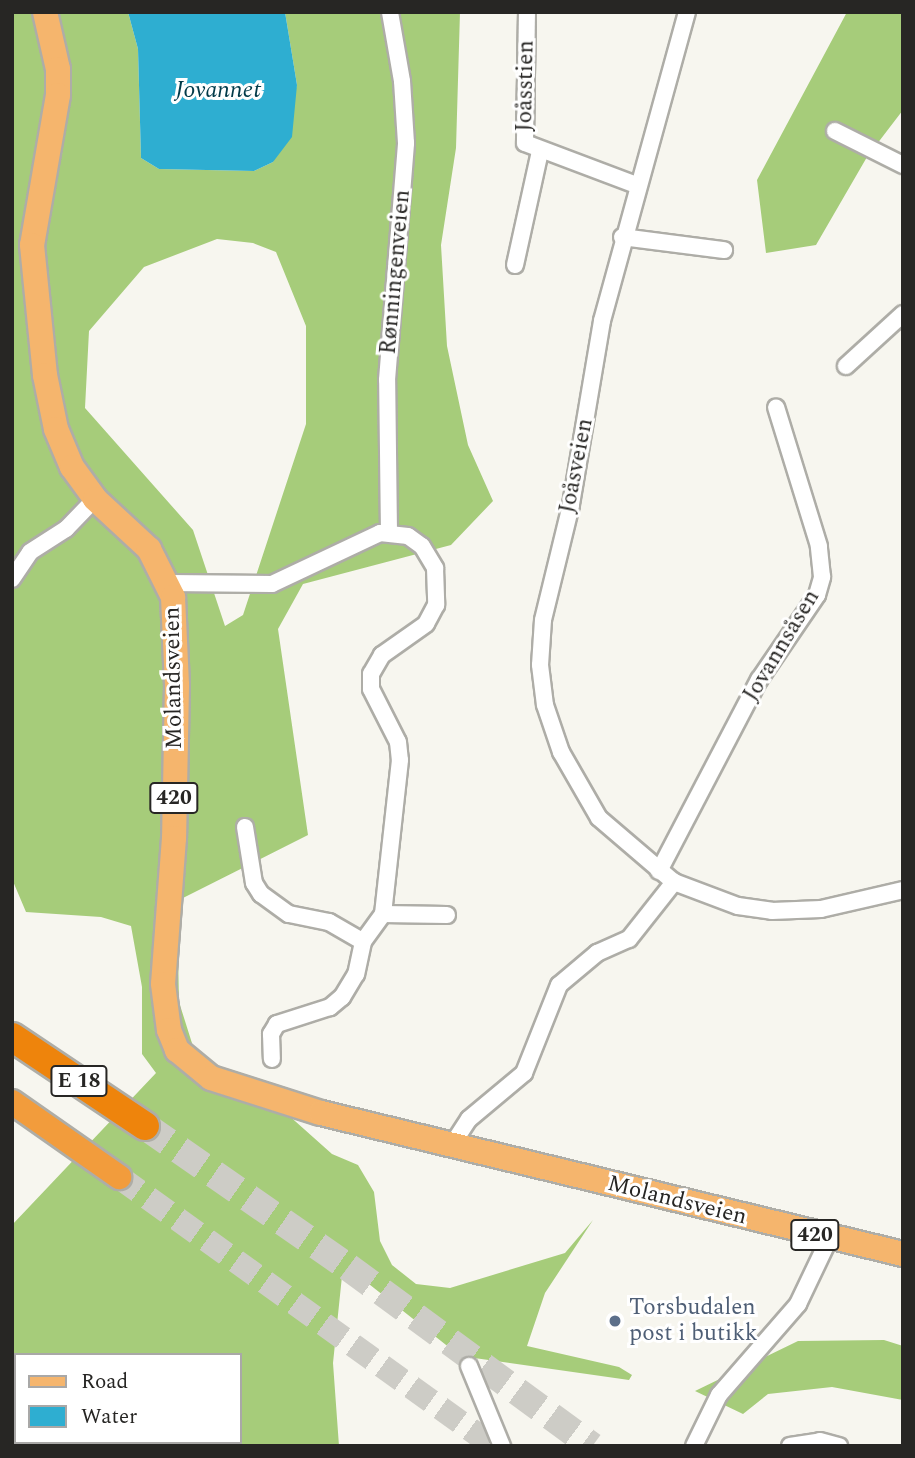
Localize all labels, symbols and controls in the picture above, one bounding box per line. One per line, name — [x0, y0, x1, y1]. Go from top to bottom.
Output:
street label: Joåsstien — [511, 40, 541, 132]
water label: Jovannet — [175, 77, 261, 105]
street label: Rønningenveien — [375, 188, 417, 356]
street label: Joåsveien — [554, 416, 600, 516]
street label: Jovannsåsen — [738, 585, 826, 707]
street label: Molandsveien — [159, 606, 189, 750]
road number: 420 — [148, 780, 200, 816]
road number: E 18 — [49, 1064, 109, 1098]
street label: Molandsveien — [605, 1170, 749, 1232]
road number: 420 — [789, 1218, 841, 1252]
place label: Torsbudalen post i butikk — [629, 1294, 758, 1348]
marker: Torsbudalen post i butikk — [607, 1313, 623, 1329]
legend — [14, 1353, 242, 1444]
text: Road — [81, 1366, 128, 1398]
text: Water — [81, 1401, 137, 1433]

